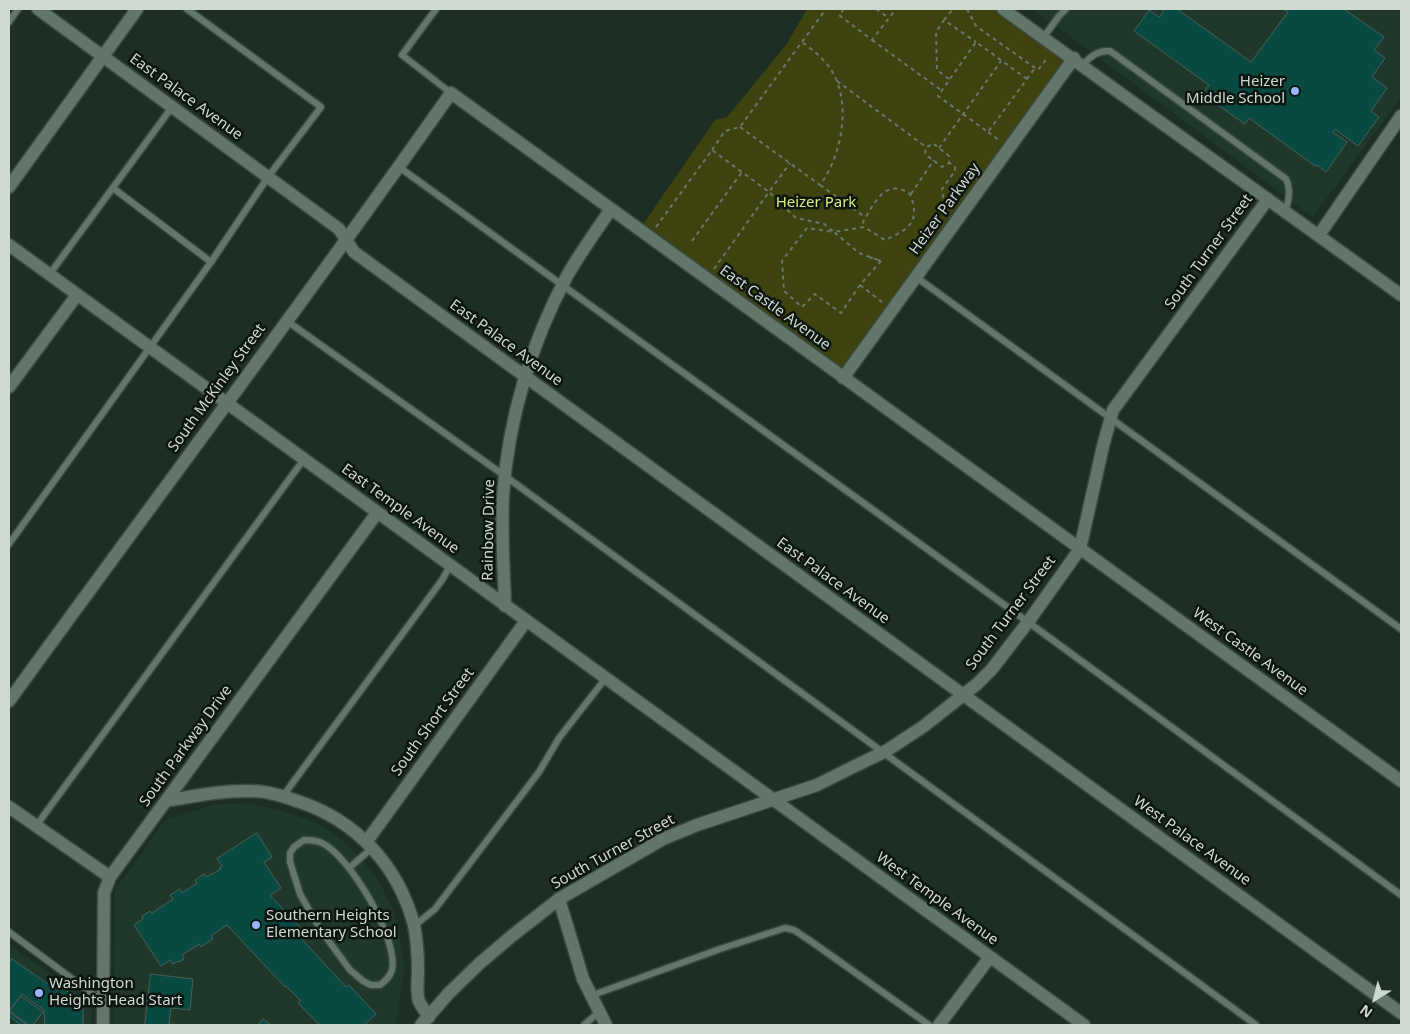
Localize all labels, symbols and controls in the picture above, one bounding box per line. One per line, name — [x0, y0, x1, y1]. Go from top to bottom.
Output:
street label: East Palace Avenue — [126, 50, 246, 144]
place label: Heizer Middle School — [1186, 73, 1285, 108]
marker: Heizer Middle School — [1289, 85, 1301, 97]
street label: Heizer Parkway — [906, 160, 984, 258]
street label: South Turner Street — [1161, 191, 1257, 313]
park label: Heizer Park — [776, 194, 856, 212]
street label: East Castle Avenue — [716, 262, 834, 354]
street label: East Palace Avenue — [446, 296, 566, 390]
street label: South McKinley Street — [165, 320, 269, 456]
street label: East Temple Avenue — [338, 460, 462, 558]
street label: Rainbow Drive — [479, 479, 499, 581]
street label: East Palace Avenue — [773, 534, 893, 628]
street label: South Turner Street — [962, 553, 1060, 673]
street label: West Castle Avenue — [1189, 604, 1311, 700]
street label: South Short Street — [388, 664, 478, 780]
street label: South Parkway Drive — [136, 682, 236, 810]
street label: West Palace Avenue — [1130, 792, 1254, 890]
street label: South Turner Street — [548, 811, 678, 893]
street label: West Temple Avenue — [872, 849, 1002, 949]
place label: Southern Heights Elementary School — [266, 907, 397, 942]
marker: Southern Heights Elementary School — [250, 919, 262, 931]
north arrow — [1350, 974, 1400, 1024]
place label: Washington Heights Head Start — [49, 975, 182, 1010]
marker: Washington Heights Head Start — [33, 987, 45, 999]
text: N — [1356, 1001, 1376, 1023]

